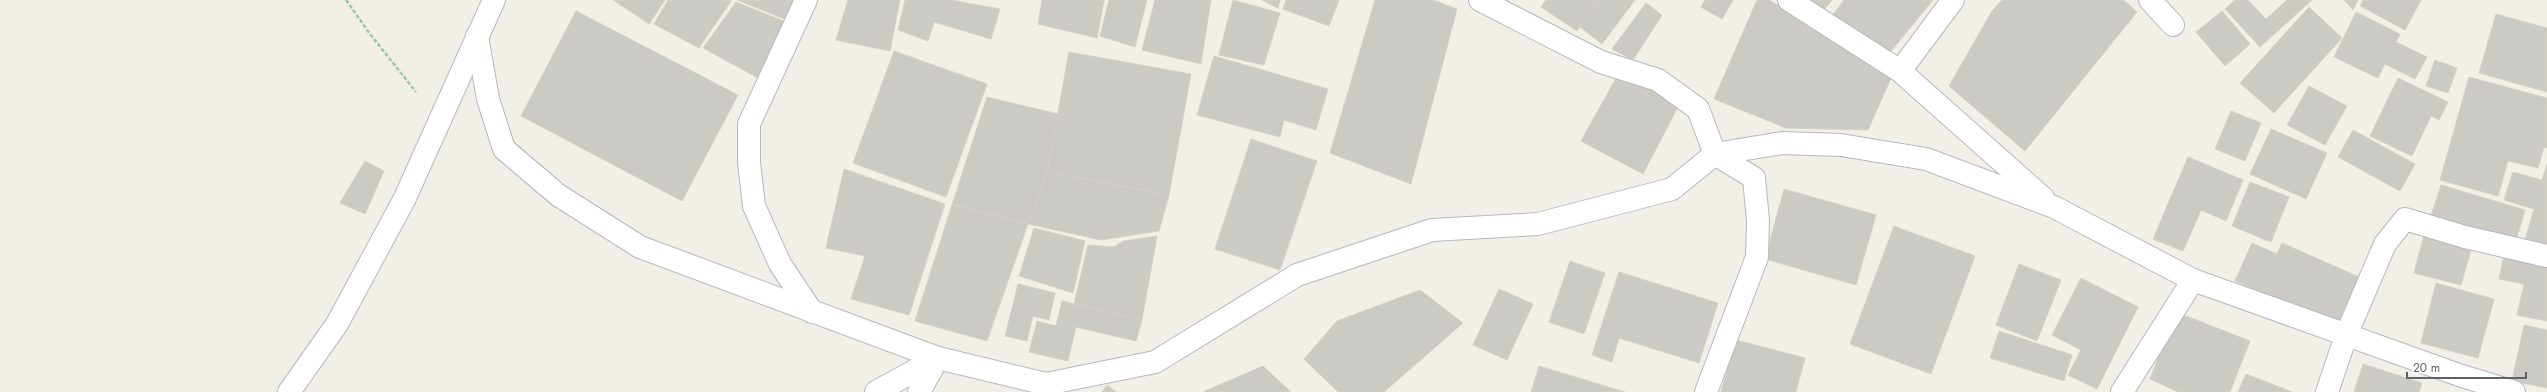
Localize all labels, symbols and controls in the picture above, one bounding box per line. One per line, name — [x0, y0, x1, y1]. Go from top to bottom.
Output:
scale bar — [2407, 354, 2526, 380]
text: 20 m — [2413, 359, 2440, 377]

